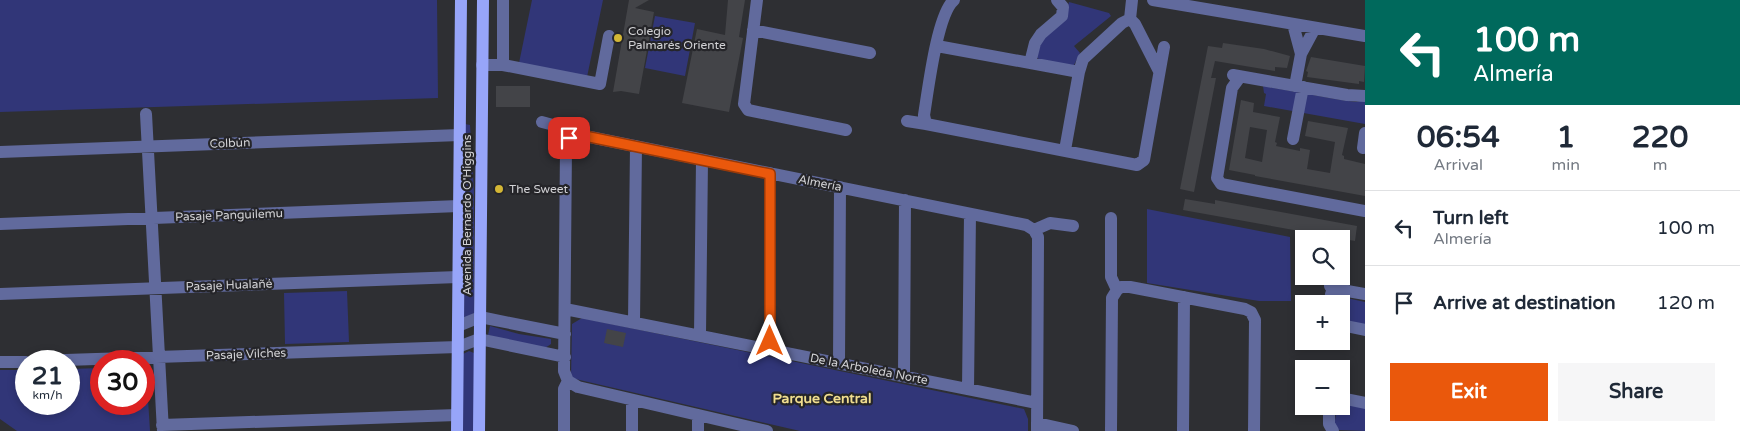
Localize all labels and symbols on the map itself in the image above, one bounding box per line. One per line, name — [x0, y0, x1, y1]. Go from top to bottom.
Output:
place label: Colegio Palmarés Oriente — [628, 24, 726, 52]
marker: Colegio Palmarés Oriente — [612, 32, 624, 44]
pin — [548, 117, 590, 159]
street label: Avenida Bernardo O'Higgins — [460, 134, 474, 295]
street label: Colbún — [209, 135, 251, 151]
street label: Almería — [797, 172, 843, 194]
place label: The Sweet — [509, 182, 568, 196]
marker: The Sweet — [493, 183, 505, 195]
street label: Pasaje Panguilemu — [175, 206, 283, 224]
street label: Pasaje Hualañé — [185, 276, 273, 294]
position arrow — [743, 314, 795, 366]
street label: Pasaje Vilches — [206, 346, 287, 362]
speed limit sign: 30 — [90, 350, 155, 415]
street label: De la Arboleda Norte — [809, 351, 929, 387]
district label: Parque Central — [773, 390, 871, 407]

